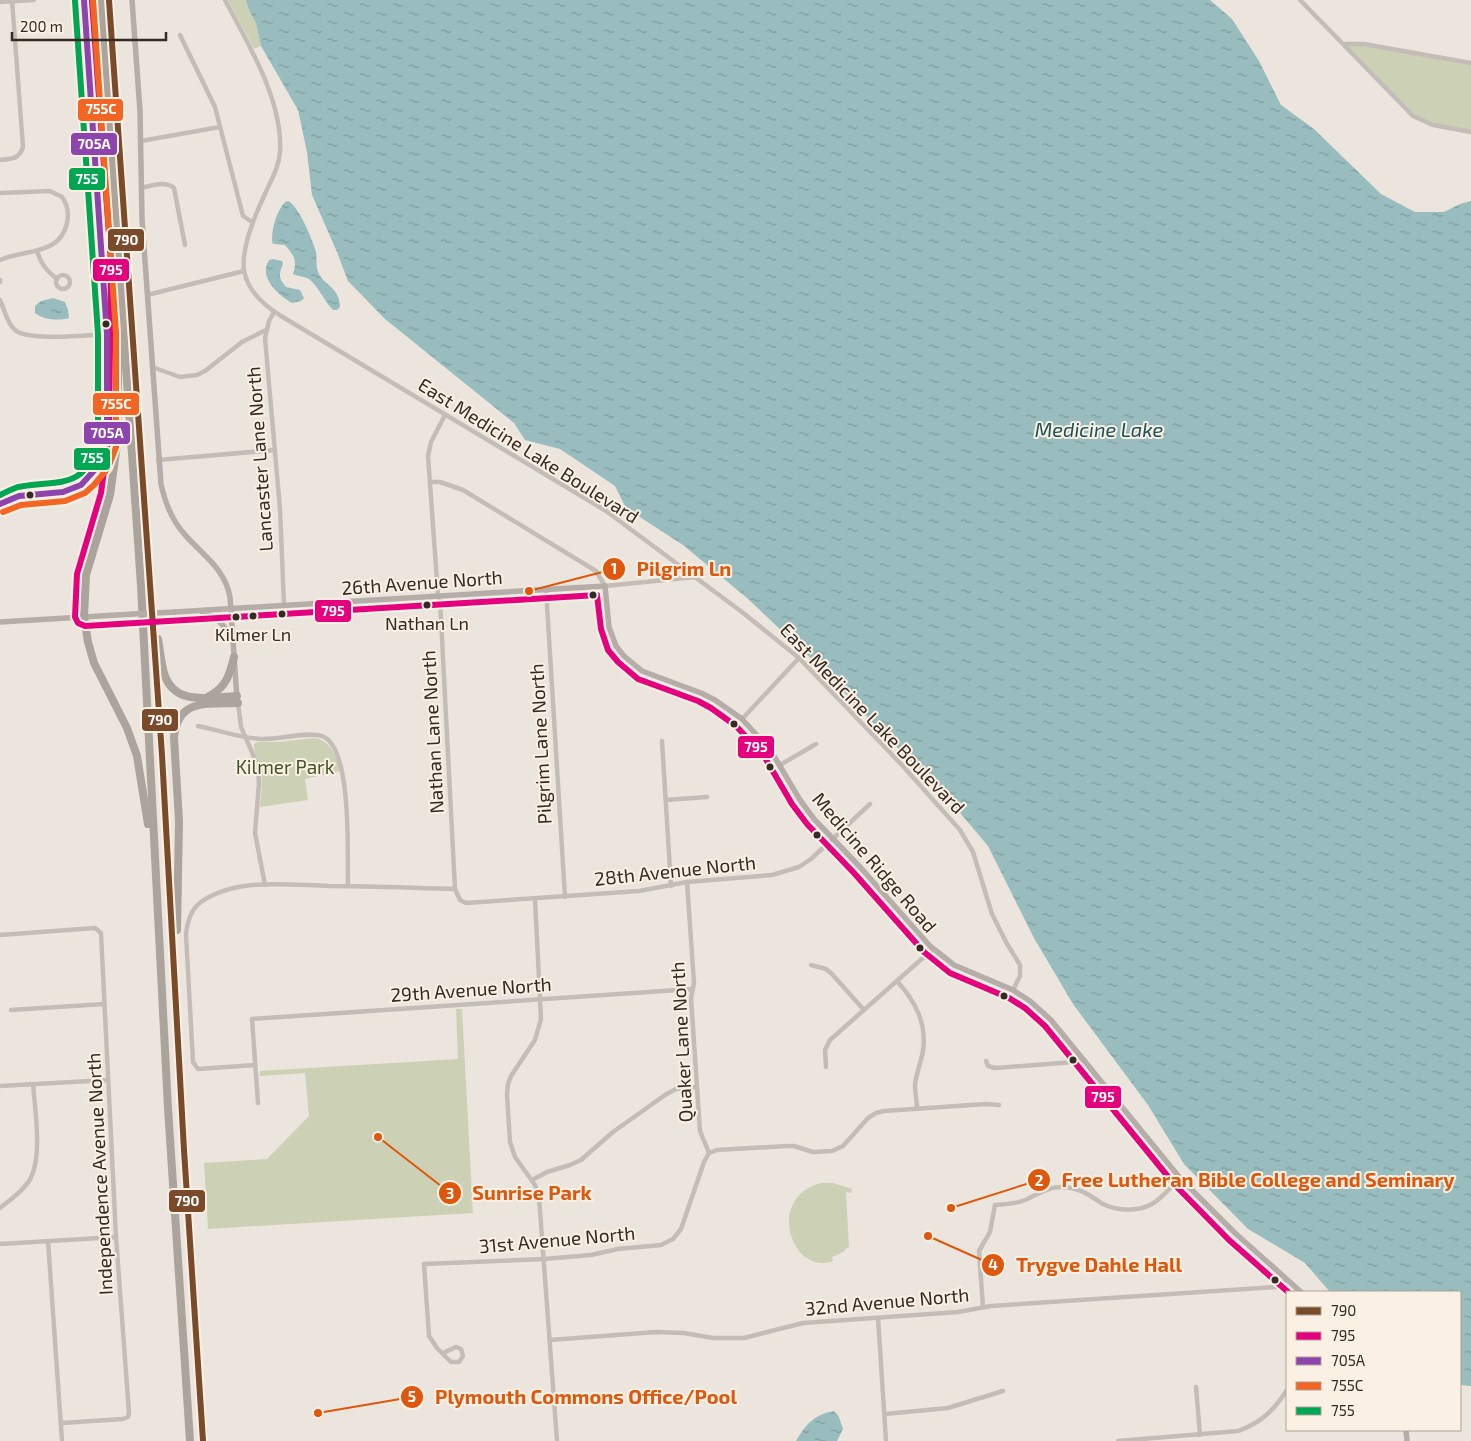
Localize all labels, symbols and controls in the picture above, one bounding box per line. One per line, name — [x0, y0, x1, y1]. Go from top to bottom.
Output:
scale bar — [12, 10, 166, 42]
text: 200 m — [20, 17, 63, 35]
line badge: 755C — [77, 98, 124, 122]
text: 755C — [85, 100, 117, 117]
line badge: 705A — [70, 132, 118, 156]
text: 705A — [77, 135, 111, 152]
line badge: 755 — [68, 167, 106, 191]
text: 755 — [76, 170, 99, 187]
line badge: 790 — [107, 228, 145, 252]
text: 790 — [114, 231, 138, 248]
line badge: 795 — [92, 258, 130, 282]
text: 795 — [99, 261, 123, 278]
unlabelled marker — [101, 319, 111, 329]
street label: Lancaster Lane North — [241, 366, 277, 552]
street label: East Medicine Lake Boulevard — [414, 372, 644, 528]
line badge: 755C — [92, 392, 140, 416]
text: 755C — [100, 395, 132, 412]
water label: Medicine Lake — [1035, 417, 1164, 441]
line badge: 705A — [83, 421, 131, 445]
text: 705A — [90, 424, 124, 441]
line badge: 755 — [73, 447, 111, 471]
text: 755 — [81, 449, 104, 466]
unlabelled marker — [25, 490, 35, 500]
callout: Pilgrim Ln — [602, 552, 741, 587]
text: Pilgrim Ln — [637, 556, 731, 580]
text: 1 — [611, 559, 617, 577]
street label: 26th Avenue North — [341, 565, 503, 599]
unlabelled marker — [588, 590, 598, 600]
line badge: 795 — [314, 599, 352, 623]
marker: Nathan Ln — [422, 600, 432, 610]
text: 795 — [321, 602, 345, 619]
unlabelled marker — [277, 609, 287, 619]
marker: Kilmer Ln — [248, 611, 258, 621]
unlabelled marker — [231, 612, 241, 622]
place label: Nathan Ln — [385, 612, 469, 634]
street label: East Medicine Lake Boulevard — [776, 618, 970, 818]
place label: Kilmer Ln — [215, 623, 291, 645]
street label: Nathan Lane North — [416, 650, 448, 814]
street label: Pilgrim Lane North — [524, 663, 556, 825]
line badge: 790 — [141, 708, 179, 732]
text: 790 — [148, 711, 172, 728]
unlabelled marker — [729, 719, 739, 729]
line badge: 795 — [737, 735, 775, 759]
text: 795 — [744, 738, 768, 755]
park label: Kilmer Park — [236, 755, 335, 778]
unlabelled marker — [765, 762, 775, 772]
street label: Medicine Ridge Road — [808, 787, 942, 937]
unlabelled marker — [812, 830, 822, 840]
street label: 28th Avenue North — [593, 850, 757, 890]
unlabelled marker — [915, 943, 925, 953]
street label: Quaker Lane North — [665, 961, 697, 1123]
street label: 29th Avenue North — [390, 972, 552, 1006]
unlabelled marker — [999, 991, 1009, 1001]
street label: Independence Avenue North — [81, 1052, 117, 1296]
unlabelled marker — [1068, 1055, 1078, 1065]
line badge: 795 — [1084, 1085, 1122, 1109]
text: 795 — [1091, 1088, 1115, 1105]
callout: Free Lutheran Bible College and Seminary — [1026, 1163, 1464, 1198]
text: Free Lutheran Bible College and Seminary — [1062, 1167, 1455, 1192]
text: 2 — [1035, 1171, 1044, 1189]
callout: Sunrise Park — [437, 1176, 601, 1211]
text: Sunrise Park — [472, 1180, 592, 1204]
text: 3 — [446, 1184, 454, 1202]
line badge: 790 — [168, 1189, 206, 1213]
text: 790 — [175, 1192, 199, 1209]
street label: 31st Avenue North — [478, 1221, 636, 1257]
callout: Trygve Dahle Hall — [981, 1248, 1192, 1283]
text: Trygve Dahle Hall — [1016, 1252, 1183, 1277]
text: 4 — [988, 1255, 998, 1273]
unlabelled marker — [1270, 1275, 1280, 1285]
street label: 32nd Avenue North — [804, 1282, 970, 1320]
legend — [1286, 1291, 1461, 1431]
text: 790 — [1331, 1301, 1356, 1319]
text: 795 — [1331, 1326, 1355, 1344]
text: 705A — [1331, 1351, 1366, 1369]
text: 755C — [1331, 1376, 1364, 1394]
callout: Plymouth Commons Office/Pool — [400, 1379, 747, 1414]
text: Plymouth Commons Office/Pool — [435, 1384, 737, 1409]
text: 5 — [408, 1387, 416, 1405]
text: 755 — [1331, 1401, 1355, 1419]

